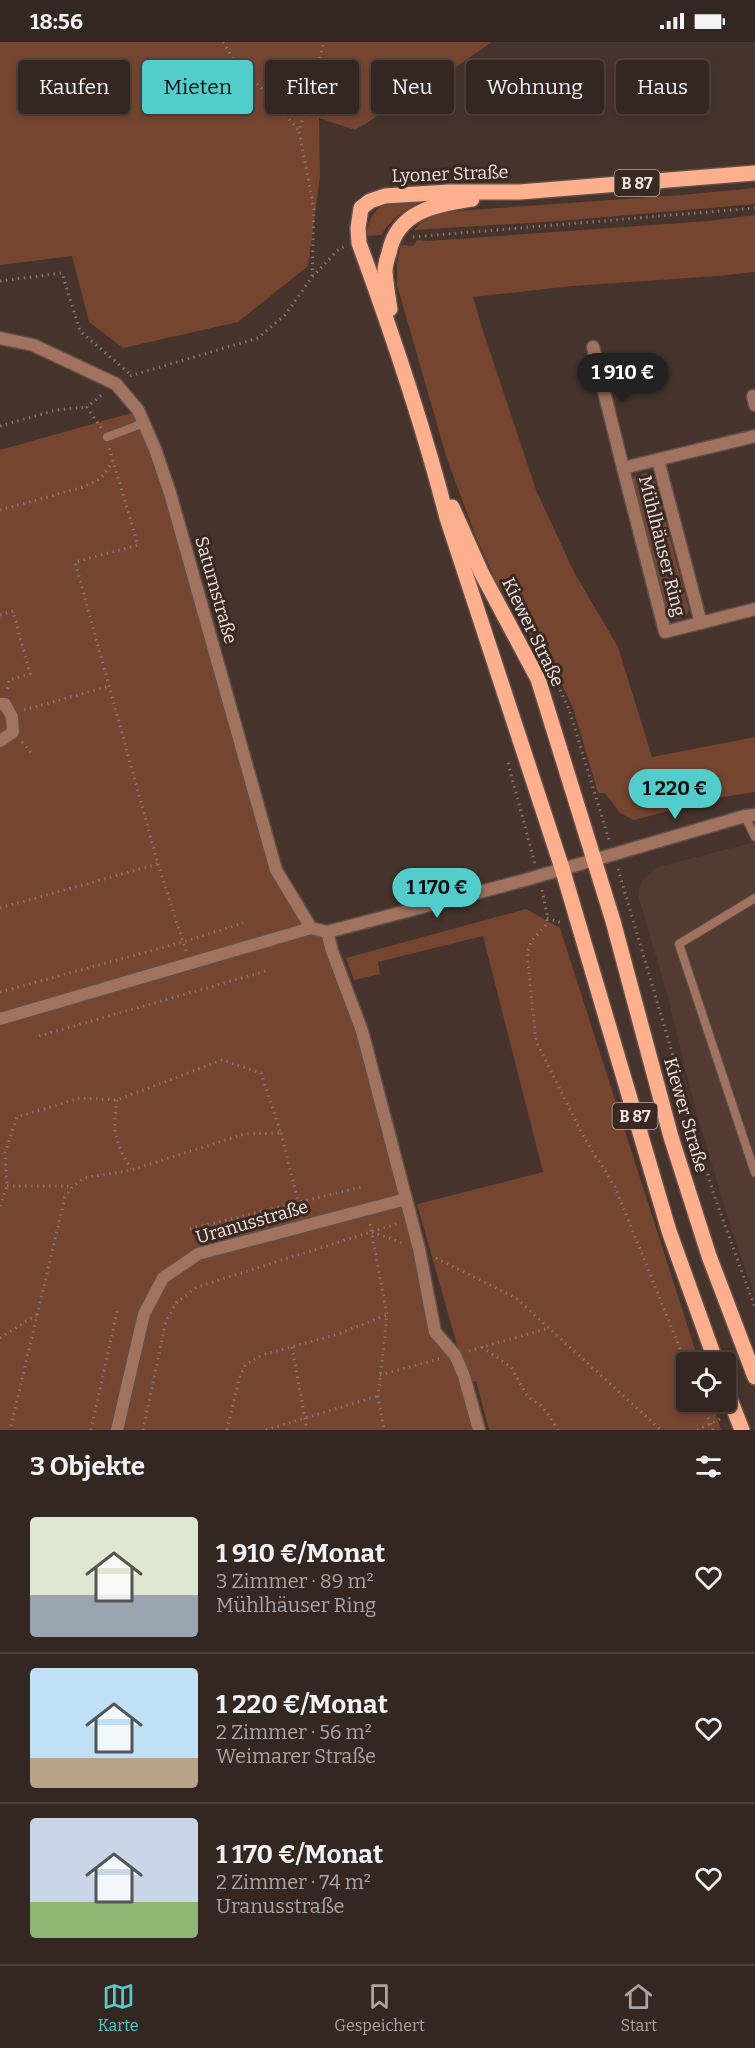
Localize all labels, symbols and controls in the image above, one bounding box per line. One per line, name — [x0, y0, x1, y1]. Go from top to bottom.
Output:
text: 18:56 — [30, 8, 83, 35]
chip: Kaufen — [18, 60, 130, 114]
chip: Mieten — [142, 60, 253, 114]
chip: Filter — [265, 60, 359, 114]
chip: Neu — [371, 60, 454, 114]
chip: Wohnung — [466, 60, 604, 114]
chip: Haus — [616, 60, 709, 114]
street label: Lyoner Straße — [391, 161, 509, 187]
road number: B 87 — [614, 170, 660, 196]
pin: 1 910 € — [568, 353, 678, 404]
text: 1 910 € — [592, 360, 654, 384]
street label: Mühlhäuser Ring — [634, 473, 690, 619]
street label: Saturnstraße — [190, 534, 242, 646]
street label: Kiewer Straße — [497, 574, 569, 690]
pin: 1 220 € — [620, 769, 730, 820]
text: 1 220 € — [643, 776, 707, 800]
pin: 1 170 € — [382, 868, 492, 919]
text: 1 170 € — [406, 875, 468, 899]
street label: Kiewer Straße — [659, 1055, 713, 1175]
road number: B 87 — [612, 1103, 658, 1129]
street label: Uranusstraße — [193, 1195, 311, 1249]
map controls — [676, 1352, 736, 1412]
button: locate — [676, 1352, 736, 1412]
icon: filters — [692, 1450, 725, 1483]
text: 3 Objekte — [30, 1451, 145, 1482]
text: 1 910 €/Monat — [216, 1538, 385, 1569]
icon: home — [78, 1541, 150, 1613]
icon: heart — [692, 1561, 725, 1594]
text: 3 Zimmer · 89 m² — [216, 1569, 374, 1593]
text: Mühlhäuser Ring — [216, 1593, 376, 1617]
text: 1 220 €/Monat — [216, 1689, 388, 1720]
icon: home — [78, 1692, 150, 1764]
icon: heart — [692, 1712, 725, 1745]
text: 2 Zimmer · 56 m² — [216, 1720, 372, 1744]
text: Weimarer Straße — [216, 1744, 376, 1768]
text: 1 170 €/Monat — [216, 1839, 383, 1870]
icon: home — [78, 1842, 150, 1914]
icon: heart — [692, 1862, 725, 1895]
text: 2 Zimmer · 74 m² — [216, 1870, 371, 1894]
text: Uranusstraße — [216, 1894, 344, 1918]
tab: Karte — [98, 1980, 139, 2035]
tab: Gespeichert — [334, 1980, 425, 2035]
tab: Start — [621, 1980, 657, 2035]

